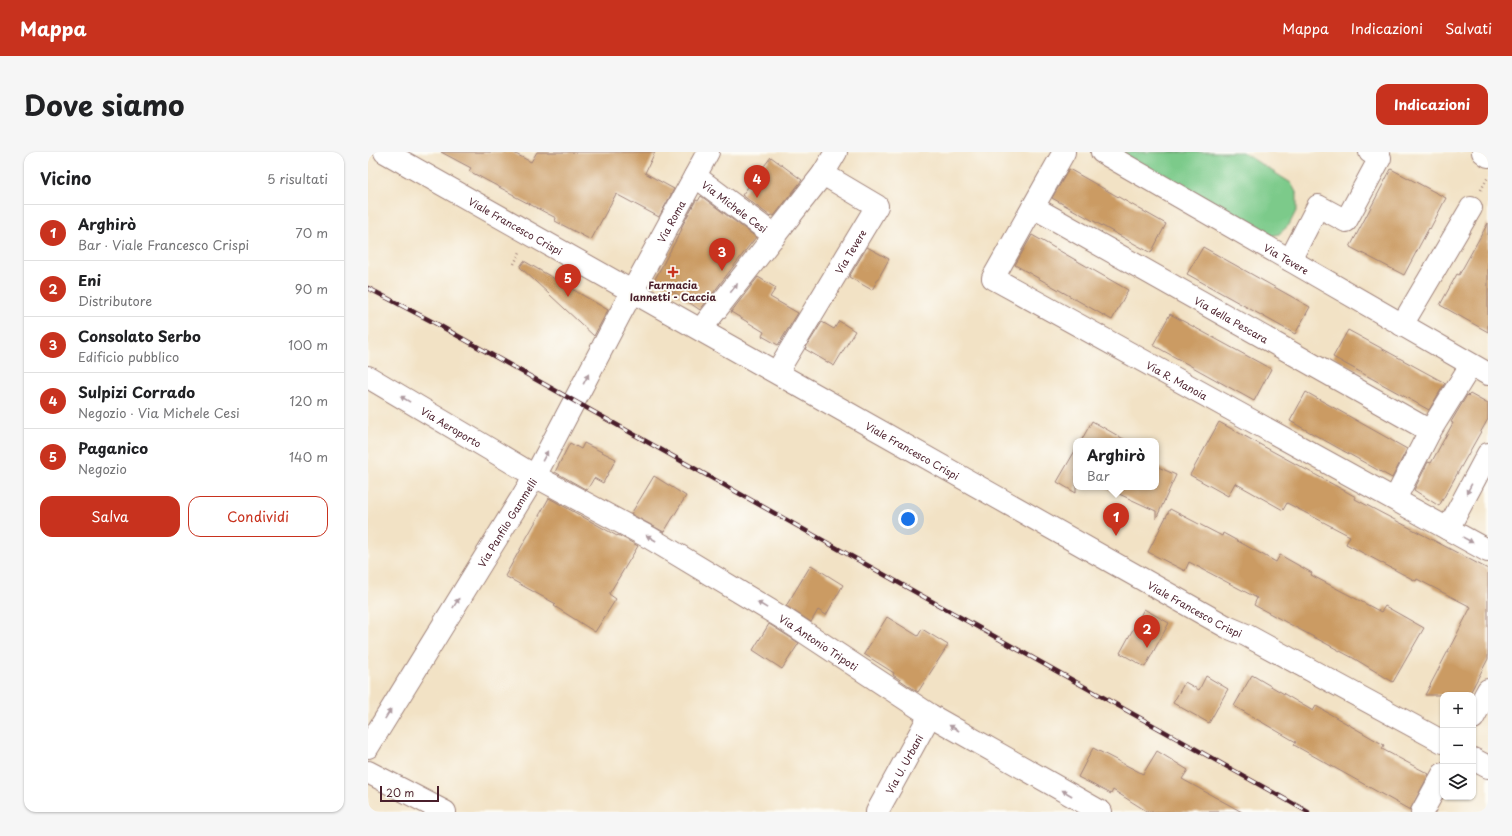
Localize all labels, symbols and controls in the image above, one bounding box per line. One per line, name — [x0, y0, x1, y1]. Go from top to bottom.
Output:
text: Mappa — [20, 14, 87, 42]
text: Mappa — [1282, 18, 1329, 39]
text: Indicazioni — [1351, 18, 1423, 39]
text: Salvati — [1445, 18, 1492, 39]
text: Dove siamo — [24, 83, 185, 126]
button: Indicazioni — [1376, 84, 1488, 125]
text: Vicino — [40, 165, 91, 191]
pin: 4 — [744, 165, 770, 198]
text: 5 risultati — [267, 169, 328, 188]
street label: Via Michele Cesi — [699, 176, 771, 236]
street label: Viale Francesco Crispi — [466, 193, 566, 258]
street label: Via Roma — [653, 197, 688, 245]
text: Arghirò — [78, 212, 136, 235]
text: 1 — [50, 223, 56, 242]
text: 70 m — [295, 223, 328, 242]
street label: Via Tevere — [831, 226, 869, 276]
text: Bar · Viale Francesco Crispi — [78, 235, 249, 254]
pin: 3 — [709, 238, 735, 271]
street label: Via Tevere — [1261, 239, 1312, 277]
pin: 5 — [555, 264, 581, 297]
marker: Farmacia Iannetti - Caccia — [668, 267, 678, 277]
text: Eni — [78, 268, 101, 291]
place label: Farmacia Iannetti - Caccia — [630, 277, 716, 304]
text: 2 — [48, 279, 58, 298]
text: 90 m — [295, 279, 328, 298]
one-way arrow — [729, 282, 738, 293]
text: Distributore — [78, 291, 152, 310]
street label: Via della Pescara — [1192, 292, 1272, 346]
text: Consolato Serbo — [78, 324, 201, 347]
text: 3 — [49, 335, 57, 354]
text: 100 m — [288, 335, 328, 354]
text: Edificio pubblico — [78, 347, 179, 366]
street label: Via R. Manoia — [1144, 357, 1211, 403]
one-way arrow — [583, 373, 589, 384]
text: Sulpizi Corrado — [78, 380, 195, 403]
text: 4 — [49, 391, 57, 410]
text: 120 m — [289, 391, 328, 410]
one-way arrow — [399, 395, 411, 402]
text: Negozio · Via Michele Cesi — [78, 403, 240, 422]
street label: Via Aeroporto — [418, 403, 485, 451]
street label: Viale Francesco Crispi — [863, 417, 962, 483]
text: Paganico — [78, 436, 148, 459]
popup — [1073, 438, 1159, 490]
text: Arghirò — [1087, 443, 1145, 466]
text: 5 — [49, 447, 57, 466]
text: 140 m — [289, 447, 328, 466]
one-way arrow — [542, 450, 548, 462]
text: Negozio — [78, 459, 127, 478]
text: Bar — [1087, 466, 1110, 485]
street label: Via Panfilo Gammelli — [473, 475, 540, 570]
one-way arrow — [1466, 483, 1473, 495]
button: Salva — [40, 496, 180, 537]
button: Condividi — [188, 496, 328, 537]
pin: 1 — [1103, 503, 1129, 536]
your location — [898, 509, 918, 529]
one-way arrow — [645, 535, 656, 542]
one-way arrow — [1462, 536, 1474, 543]
street label: Viale Francesco Crispi — [1145, 577, 1245, 640]
one-way arrow — [453, 597, 460, 609]
one-way arrow — [756, 602, 768, 609]
street label: Via Antonio Tripoti — [776, 610, 862, 673]
pin: 2 — [1134, 615, 1160, 648]
map controls — [1440, 692, 1476, 800]
button: + — [1440, 692, 1476, 728]
one-way arrow — [385, 708, 392, 720]
one-way arrow — [948, 725, 960, 732]
button: − — [1440, 728, 1476, 764]
street label: Via U. Urbani — [881, 731, 926, 796]
button: layers — [1440, 764, 1476, 800]
scale bar — [380, 784, 439, 803]
text: 20 m — [386, 784, 414, 801]
one-way arrow — [1061, 789, 1073, 796]

